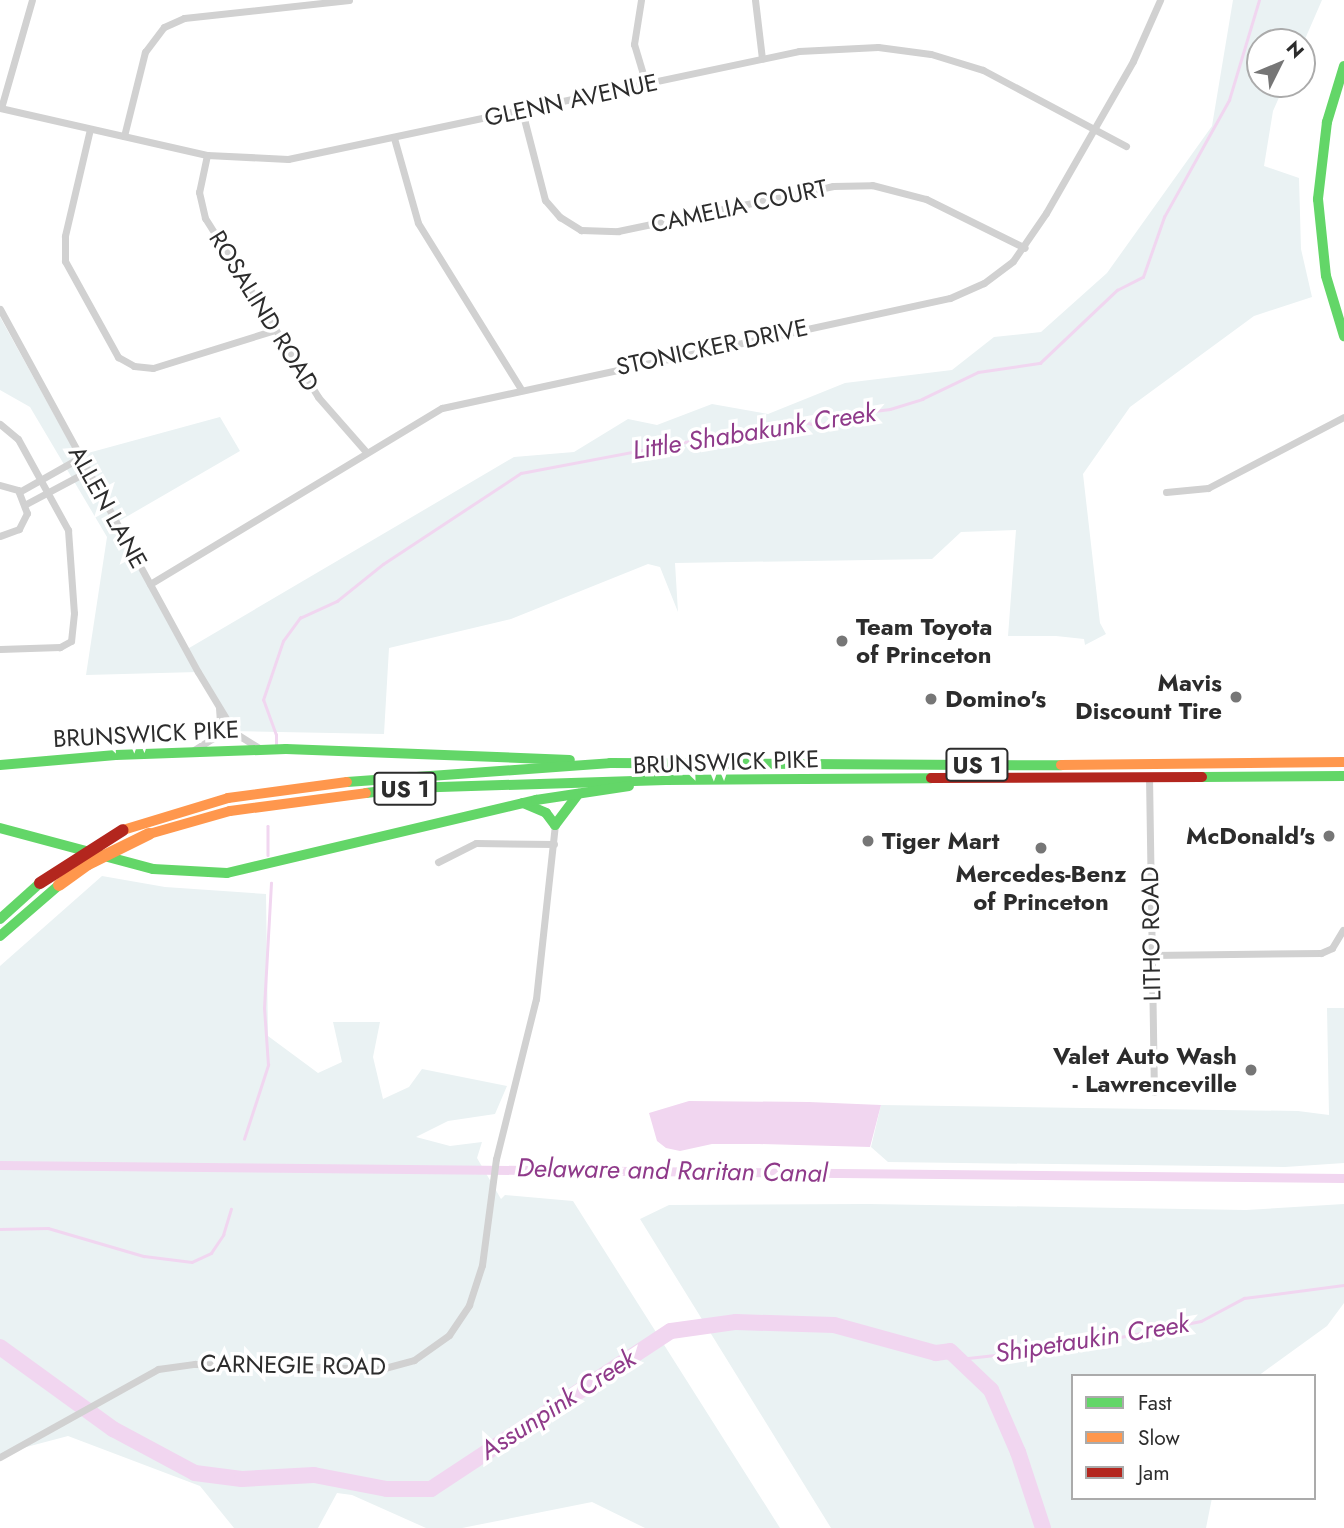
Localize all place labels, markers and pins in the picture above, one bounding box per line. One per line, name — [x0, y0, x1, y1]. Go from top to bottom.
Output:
place label: Team Toyota of Princeton — [856, 613, 992, 669]
marker: Team Toyota of Princeton — [834, 633, 850, 649]
place label: Mavis Discount Tire — [1075, 669, 1222, 725]
place label: Domino's — [945, 685, 1046, 713]
marker: Mavis Discount Tire — [1228, 689, 1244, 705]
marker: Domino's — [923, 691, 939, 707]
place label: McDonald's — [1186, 822, 1315, 850]
place label: Tiger Mart — [882, 827, 999, 855]
marker: McDonald's — [1321, 828, 1337, 844]
marker: Tiger Mart — [860, 833, 876, 849]
marker: Mercedes-Benz of Princeton — [1033, 840, 1049, 856]
place label: Mercedes-Benz of Princeton — [955, 860, 1127, 916]
place label: Valet Auto Wash - Lawrenceville — [1053, 1042, 1237, 1098]
marker: Valet Auto Wash - Lawrenceville — [1243, 1062, 1259, 1078]

